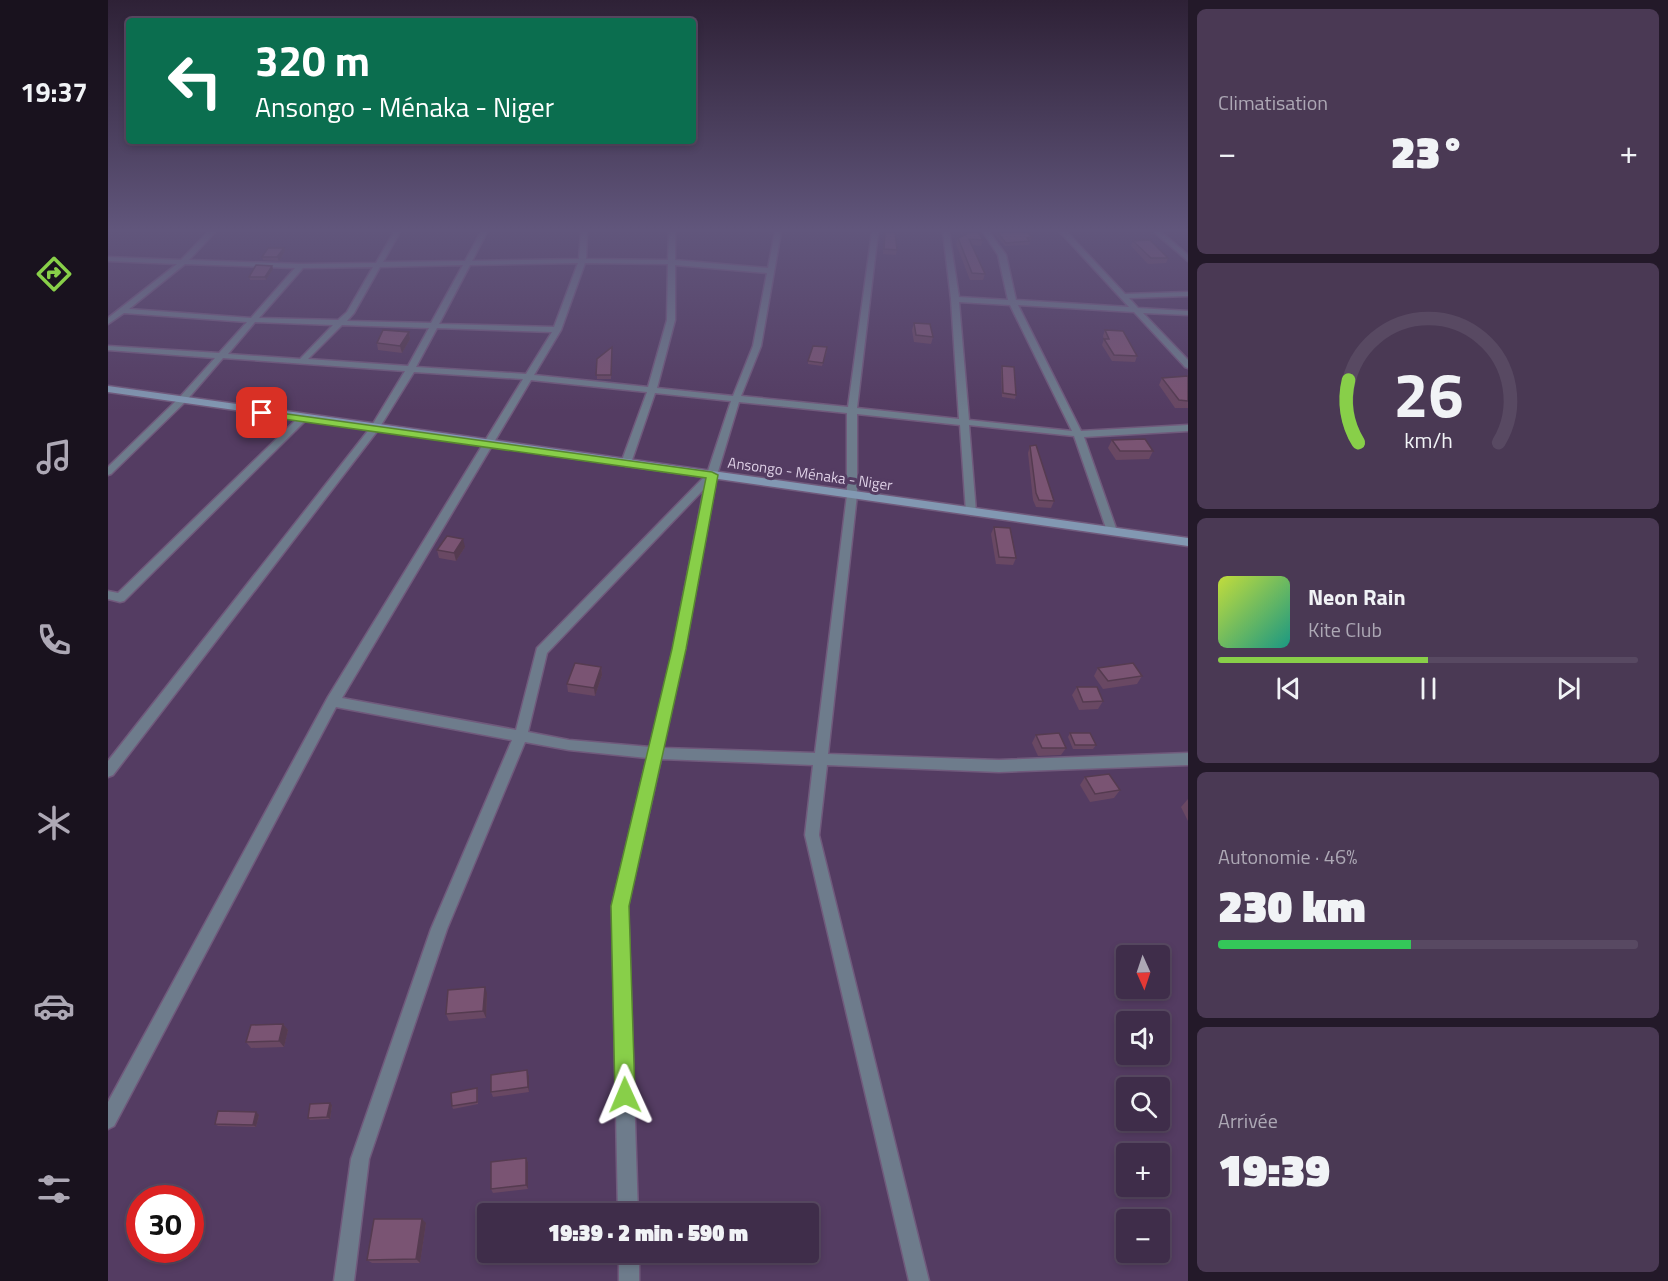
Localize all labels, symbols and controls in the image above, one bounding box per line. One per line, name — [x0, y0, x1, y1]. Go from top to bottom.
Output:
text: 320 m — [255, 28, 370, 92]
icon: left — [156, 42, 234, 120]
text: 19:37 — [20, 71, 88, 112]
text: Ansongo - Ménaka - Niger — [255, 86, 554, 127]
text: Climatisation — [1218, 87, 1328, 118]
text: 23° — [1391, 117, 1465, 185]
text: − — [1218, 127, 1236, 177]
text: + — [1620, 127, 1638, 177]
icon: directions — [33, 253, 75, 295]
text: 26 — [1393, 346, 1463, 441]
pin — [236, 387, 287, 438]
icon: arrive — [245, 396, 278, 429]
text: km/h — [1404, 425, 1452, 457]
icon: music — [33, 436, 75, 478]
street label: Ansongo - Ménaka - Niger — [726, 451, 894, 496]
text: Neon Rain — [1308, 580, 1406, 614]
text: Kite Club — [1308, 614, 1382, 645]
icon: phone — [33, 619, 75, 661]
icon: previous — [1272, 672, 1305, 705]
icon: pause — [1412, 672, 1445, 705]
icon: next — [1552, 672, 1585, 705]
icon: climate — [33, 802, 75, 844]
text: Autonomie · 46% — [1218, 841, 1357, 872]
text: 230 km — [1218, 871, 1366, 939]
north arrow — [1116, 945, 1170, 999]
map controls — [1116, 945, 1170, 1263]
icon: car — [33, 985, 75, 1027]
button: sound — [1116, 1011, 1170, 1065]
position arrow — [593, 1063, 657, 1127]
button: search — [1116, 1077, 1170, 1131]
text: Arrivée — [1218, 1105, 1278, 1136]
text: 19:39 — [1218, 1135, 1330, 1203]
button: + — [1116, 1143, 1170, 1197]
icon: filters — [33, 1168, 75, 1210]
speed limit sign: 30 — [126, 1185, 204, 1263]
button: − — [1116, 1209, 1170, 1263]
text: 19:39 · 2 min · 590 m — [548, 1216, 748, 1250]

